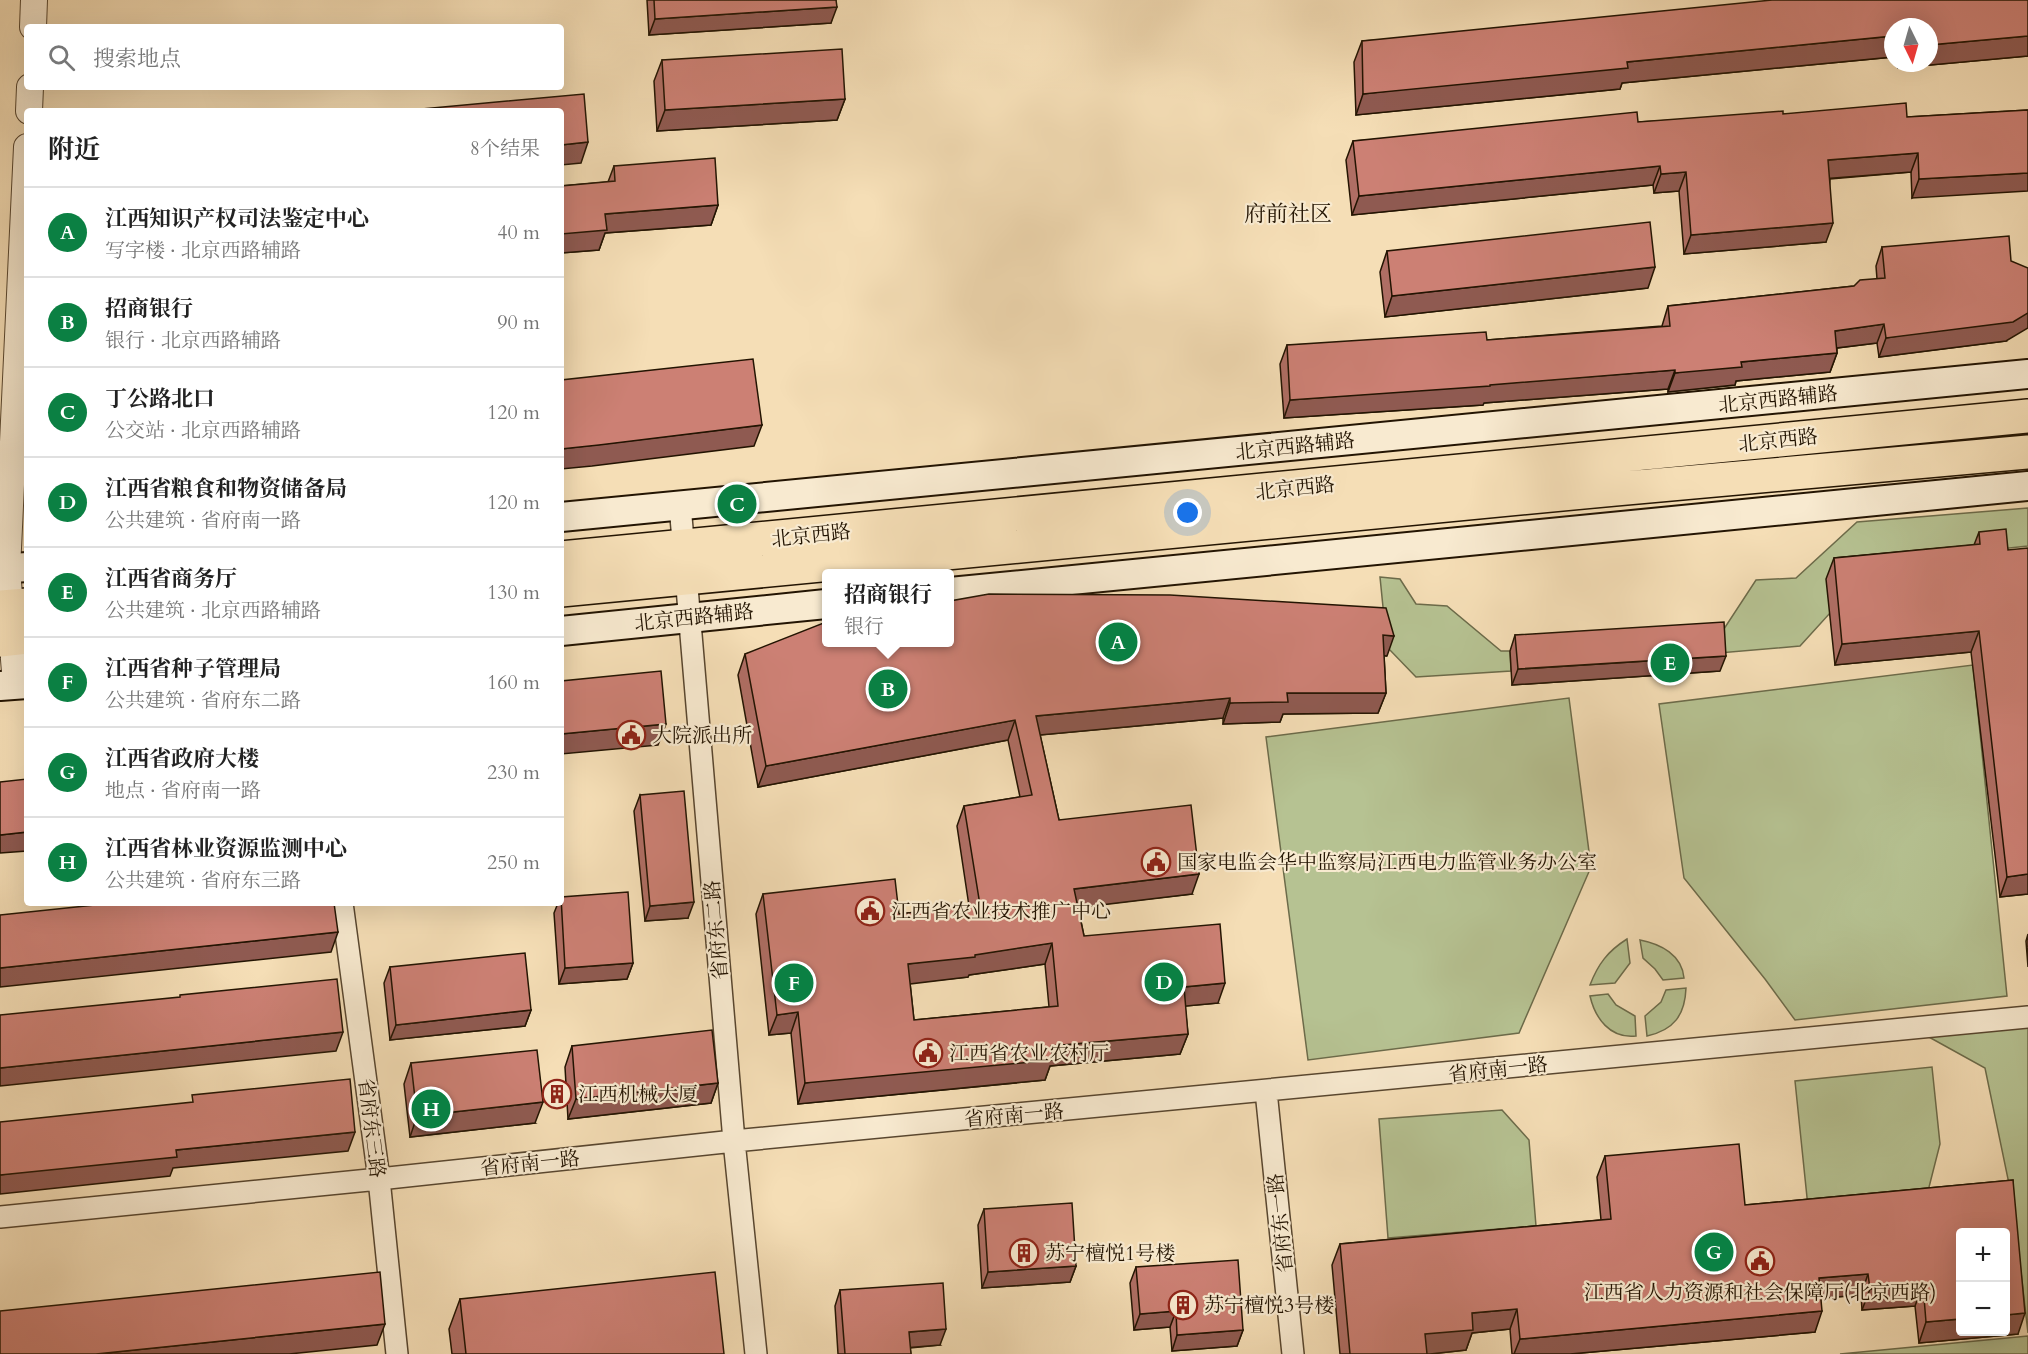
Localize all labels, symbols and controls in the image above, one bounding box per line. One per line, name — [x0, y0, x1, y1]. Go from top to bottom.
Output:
north arrow — [1884, 18, 1938, 72]
search box — [24, 24, 564, 90]
icon: search — [45, 41, 78, 74]
text: 搜索地点 — [93, 44, 181, 74]
text: 附近 — [48, 132, 100, 167]
text: 8个结果 — [470, 135, 540, 162]
district label: 府前社区 — [1244, 199, 1332, 229]
text: 江西知识产权司法鉴定中心 — [105, 204, 369, 234]
text: A — [60, 219, 75, 246]
text: 40 m — [497, 219, 540, 246]
text: 写字楼 · 北京西路辅路 — [105, 237, 301, 264]
text: 招商银行 — [105, 294, 193, 324]
text: B — [60, 309, 75, 336]
text: 90 m — [497, 309, 540, 336]
text: 银行 · 北京西路辅路 — [105, 327, 281, 354]
street label: 北京西路辅路 — [1717, 380, 1839, 419]
text: 丁公路北口 — [105, 384, 215, 414]
text: C — [60, 399, 75, 426]
text: 120 m — [487, 399, 540, 426]
text: 公交站 · 北京西路辅路 — [105, 417, 301, 444]
street label: 北京西路 — [1737, 423, 1819, 458]
street label: 北京西路辅路 — [1234, 427, 1356, 466]
street label: 北京西路 — [1254, 471, 1336, 506]
text: 江西省粮食和物资储备局 — [105, 474, 347, 504]
pin: C — [718, 482, 756, 526]
text: D — [59, 489, 76, 516]
text: 120 m — [487, 489, 540, 516]
your location — [1173, 498, 1202, 527]
text: 公共建筑 · 省府南一路 — [105, 507, 301, 534]
street label: 北京西路 — [770, 518, 852, 553]
text: 江西省商务厅 — [105, 564, 237, 594]
popup — [822, 569, 954, 647]
text: E — [61, 579, 74, 606]
text: 130 m — [487, 579, 540, 606]
text: 招商银行 — [844, 580, 932, 610]
text: 公共建筑 · 北京西路辅路 — [105, 597, 321, 624]
street label: 北京西路辅路 — [633, 598, 755, 637]
text: 银行 — [844, 613, 884, 640]
pin: A — [1098, 620, 1138, 664]
pin: E — [1650, 640, 1690, 686]
text: 江西省种子管理局 — [105, 654, 281, 684]
pin: B — [868, 666, 908, 712]
text: F — [62, 669, 73, 696]
text: 160 m — [487, 669, 540, 696]
text: 公共建筑 · 省府东二路 — [105, 687, 301, 714]
public building icon: 大院派出所 — [615, 719, 647, 751]
place label: 大院派出所 — [652, 722, 752, 749]
text: 江西省政府大楼 — [105, 744, 259, 774]
text: G — [59, 759, 76, 786]
text: 230 m — [487, 759, 540, 786]
text: 地点 · 省府南一路 — [105, 777, 261, 804]
text: 江西省林业资源监测中心 — [105, 834, 347, 864]
public building icon: 国家电监会华中监察局江西电力监管业务办公室 — [1140, 846, 1172, 878]
text: H — [59, 849, 76, 876]
text: 250 m — [487, 849, 540, 876]
place label: 国家电监会华中监察局江西电力监管业务办公室 — [1177, 849, 1597, 876]
text: 公共建筑 · 省府东三路 — [105, 867, 301, 894]
street label: 省府东二路 — [699, 879, 734, 981]
public building icon: 江西省农业技术推广中心 — [854, 895, 886, 927]
place label: 江西省农业技术推广中心 — [891, 898, 1111, 925]
pin: F — [774, 960, 814, 1006]
pin: D — [1144, 960, 1184, 1004]
public building icon: 江西省农业农村厅 — [912, 1037, 944, 1069]
place label: 江西省农业农村厅 — [949, 1040, 1109, 1067]
street label: 省府南一路 — [1447, 1051, 1549, 1088]
street label: 省府东三路 — [352, 1077, 391, 1179]
building icon: 江西机械大厦 — [541, 1078, 573, 1110]
place label: 江西机械大厦 — [578, 1081, 698, 1108]
pin: H — [412, 1086, 450, 1132]
street label: 省府南一路 — [963, 1098, 1065, 1133]
street label: 省府南一路 — [479, 1145, 581, 1182]
street label: 省府东一路 — [1262, 1172, 1299, 1274]
map controls — [1956, 1228, 2010, 1336]
button: + — [1956, 1228, 2010, 1282]
pin: G — [1694, 1230, 1734, 1274]
building icon: 苏宁檀悦1号楼 — [1008, 1237, 1040, 1269]
place label: 苏宁檀悦1号楼 — [1045, 1240, 1175, 1267]
public building icon: 江西省人力资源和社会保障厅(北京西路) — [1744, 1245, 1776, 1277]
place label: 江西省人力资源和社会保障厅(北京西路) — [1584, 1279, 1936, 1306]
button: − — [1956, 1282, 2010, 1336]
building icon: 苏宁檀悦3号楼 — [1167, 1289, 1199, 1321]
place label: 苏宁檀悦3号楼 — [1204, 1292, 1334, 1319]

